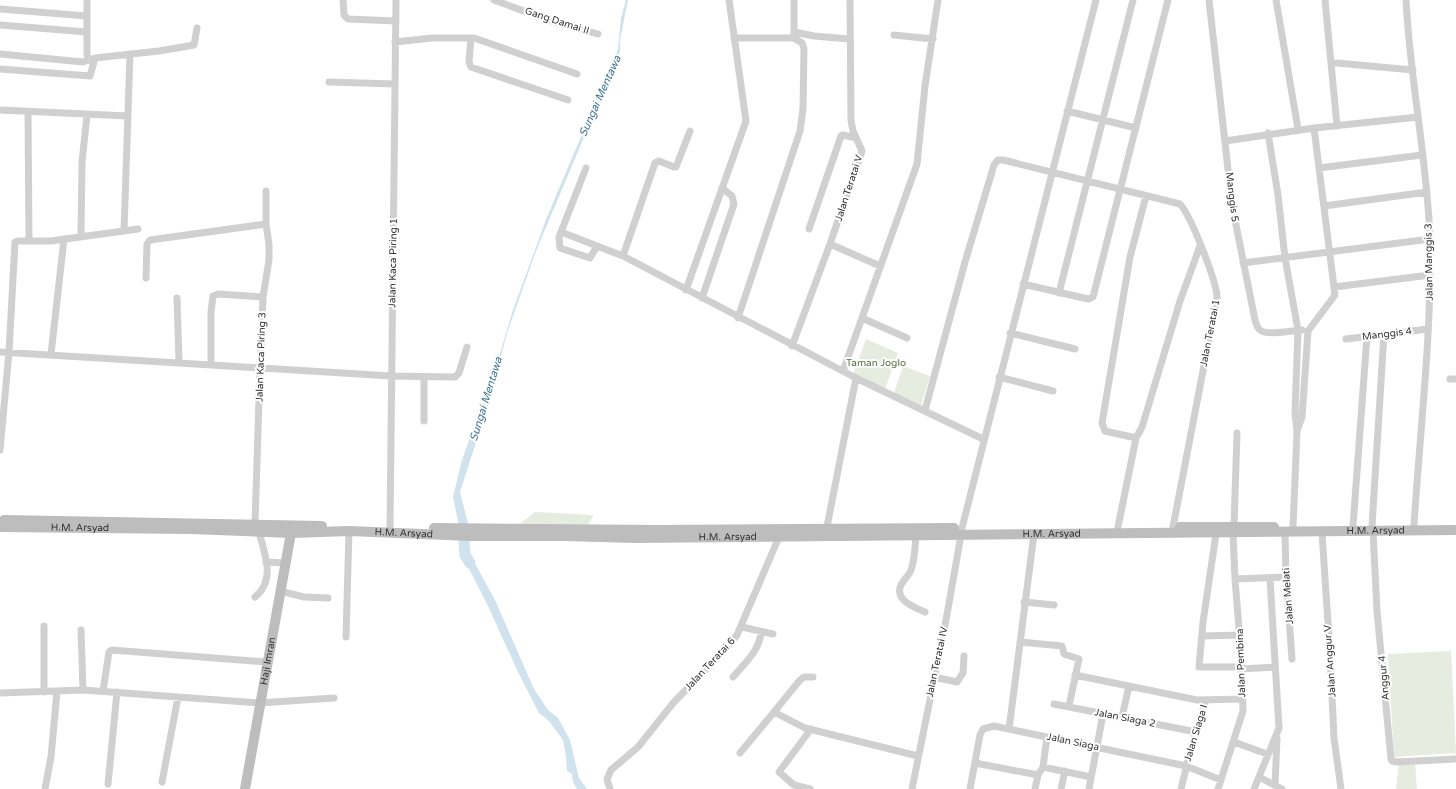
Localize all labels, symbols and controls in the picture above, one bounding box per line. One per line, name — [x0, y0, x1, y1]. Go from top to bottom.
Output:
street label: Gang Damai II — [523, 5, 591, 37]
water label: Sungai Mentawa — [576, 53, 624, 138]
street label: Jalan Teratai V — [833, 153, 865, 223]
street label: Manggis 5 — [1223, 171, 1241, 223]
street label: Jalan Kaca Piring 1 — [386, 218, 400, 308]
street label: Jalan Manggis 3 — [1422, 223, 1436, 301]
street label: Jalan Teratai 1 — [1198, 298, 1222, 368]
street label: Jalan Kaca Piring 3 — [253, 312, 269, 402]
street label: Manggis 4 — [1361, 325, 1413, 343]
water label: Sungai Mentawa — [467, 355, 505, 443]
park label: Taman Joglo — [846, 357, 906, 369]
street label: H.M. Arsyad — [51, 522, 109, 534]
street label: H.M. Arsyad — [1346, 524, 1405, 537]
street label: H.M. Arsyad — [374, 526, 433, 540]
street label: H.M. Arsyad — [1023, 528, 1081, 540]
street label: H.M. Arsyad — [699, 531, 757, 543]
street label: Jalan Melati — [1280, 567, 1296, 625]
street label: Jalan Anggur V — [1321, 624, 1339, 698]
street label: Jalan Teratai IV — [924, 626, 950, 698]
street label: Jalan Pembina — [1234, 628, 1248, 698]
street label: Jalan Teratai 6 — [682, 635, 738, 693]
street label: Haji Imran — [258, 636, 278, 686]
street label: Anggur 4 — [1376, 655, 1392, 701]
street label: Jalan Siaga I — [1182, 703, 1210, 763]
street label: Jalan Siaga 2 — [1093, 706, 1157, 730]
street label: Jalan Siaga — [1046, 731, 1100, 753]

